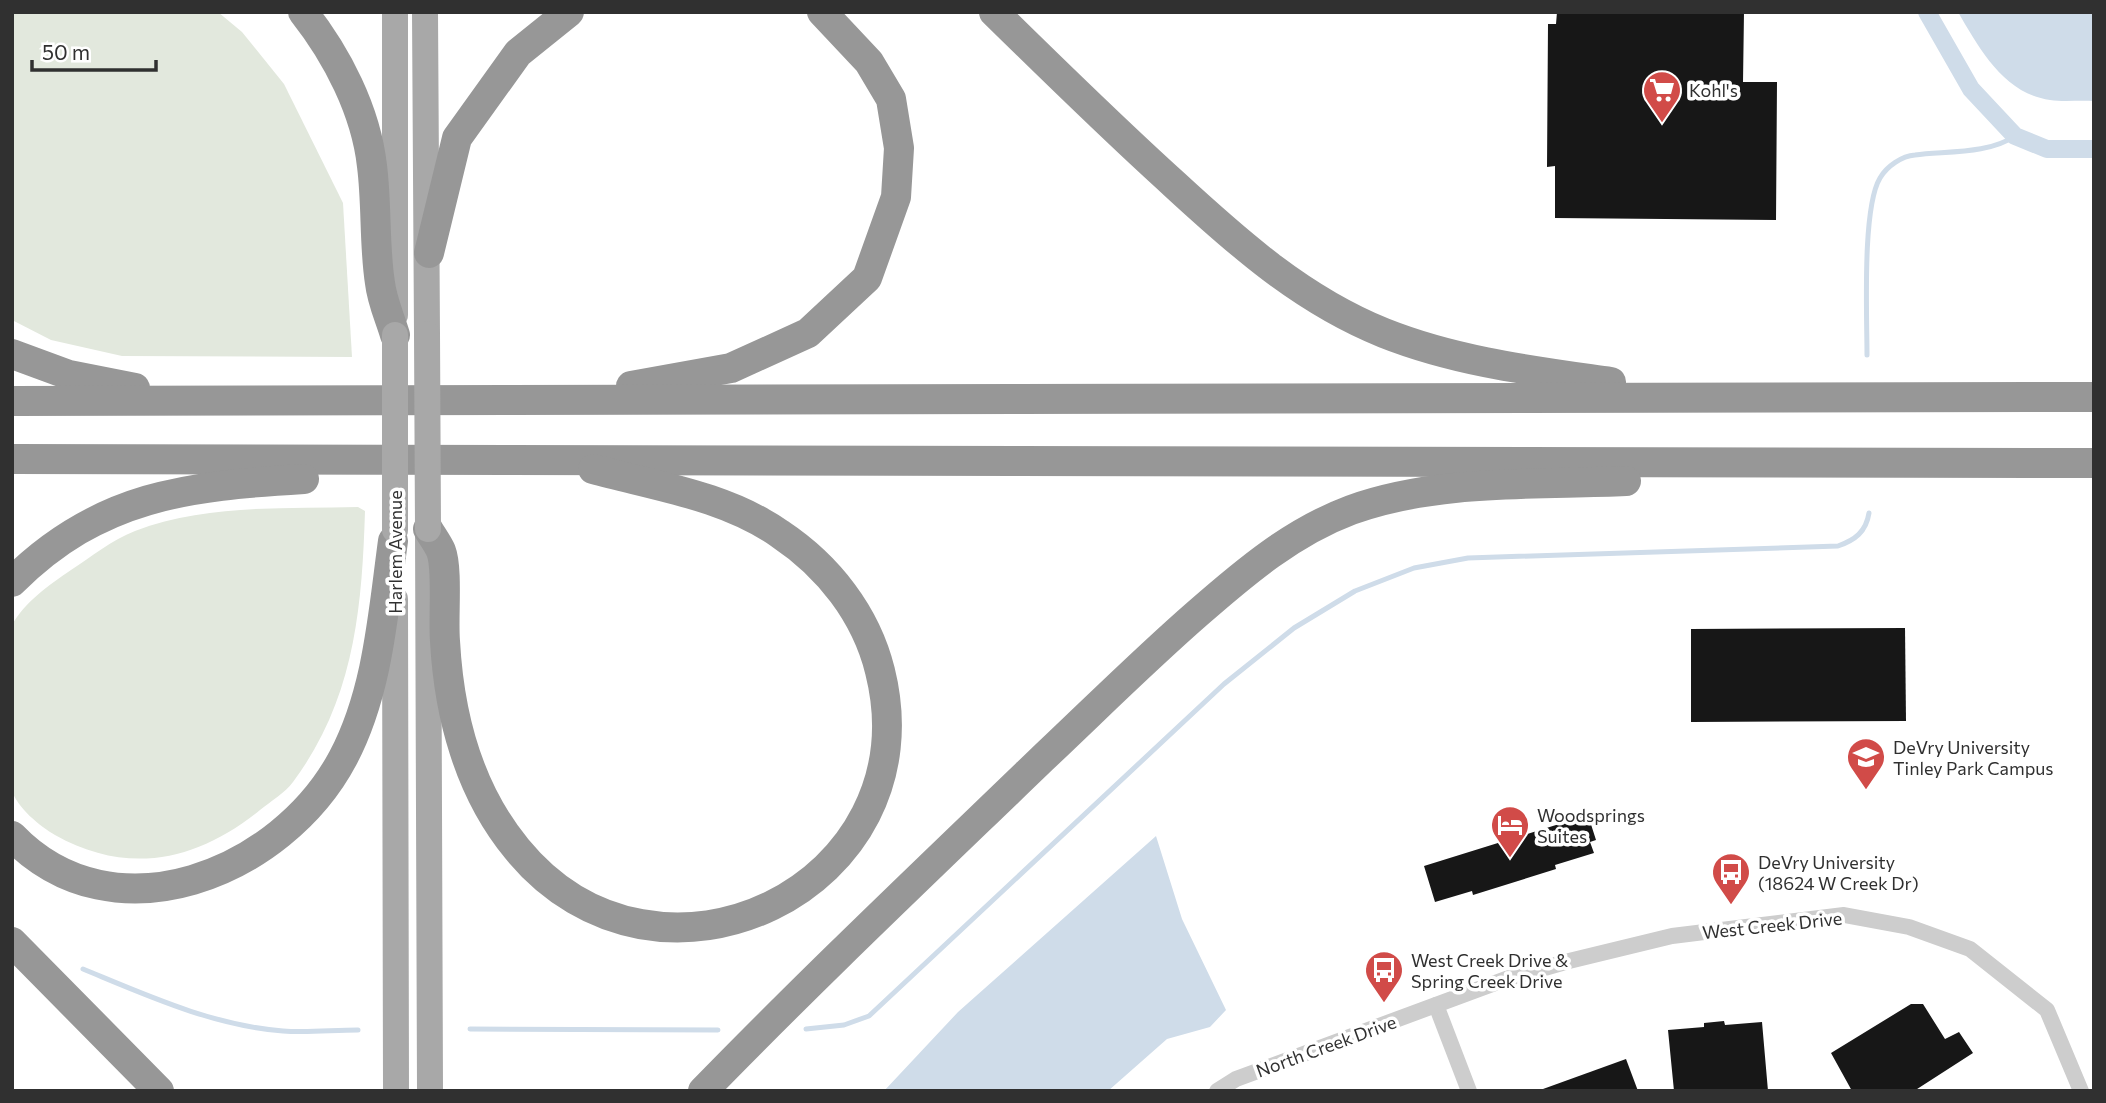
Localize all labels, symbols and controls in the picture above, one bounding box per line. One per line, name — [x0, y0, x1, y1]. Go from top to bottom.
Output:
scale bar — [32, 28, 156, 72]
text: 50 m — [42, 39, 90, 64]
supermarket icon: Kohl's — [1641, 69, 1683, 124]
place label: Kohl's — [1689, 79, 1738, 101]
street label: Harlem Avenue — [384, 490, 406, 614]
school or university icon: DeVry University Tinley Park Campus — [1845, 736, 1887, 791]
place label: DeVry University Tinley Park Campus — [1893, 736, 2054, 779]
hotel icon: Woodsprings Suites — [1489, 804, 1531, 859]
place label: Woodsprings Suites — [1537, 804, 1645, 847]
bus stop icon: DeVry University (18624 W Creek Dr) — [1710, 851, 1752, 906]
place label: DeVry University (18624 W Creek Dr) — [1758, 851, 1919, 894]
street label: West Creek Drive — [1701, 907, 1843, 943]
bus stop icon: West Creek Drive & Spring Creek Drive — [1363, 949, 1405, 1004]
place label: West Creek Drive & Spring Creek Drive — [1411, 949, 1568, 992]
street label: North Creek Drive — [1253, 1010, 1399, 1082]

